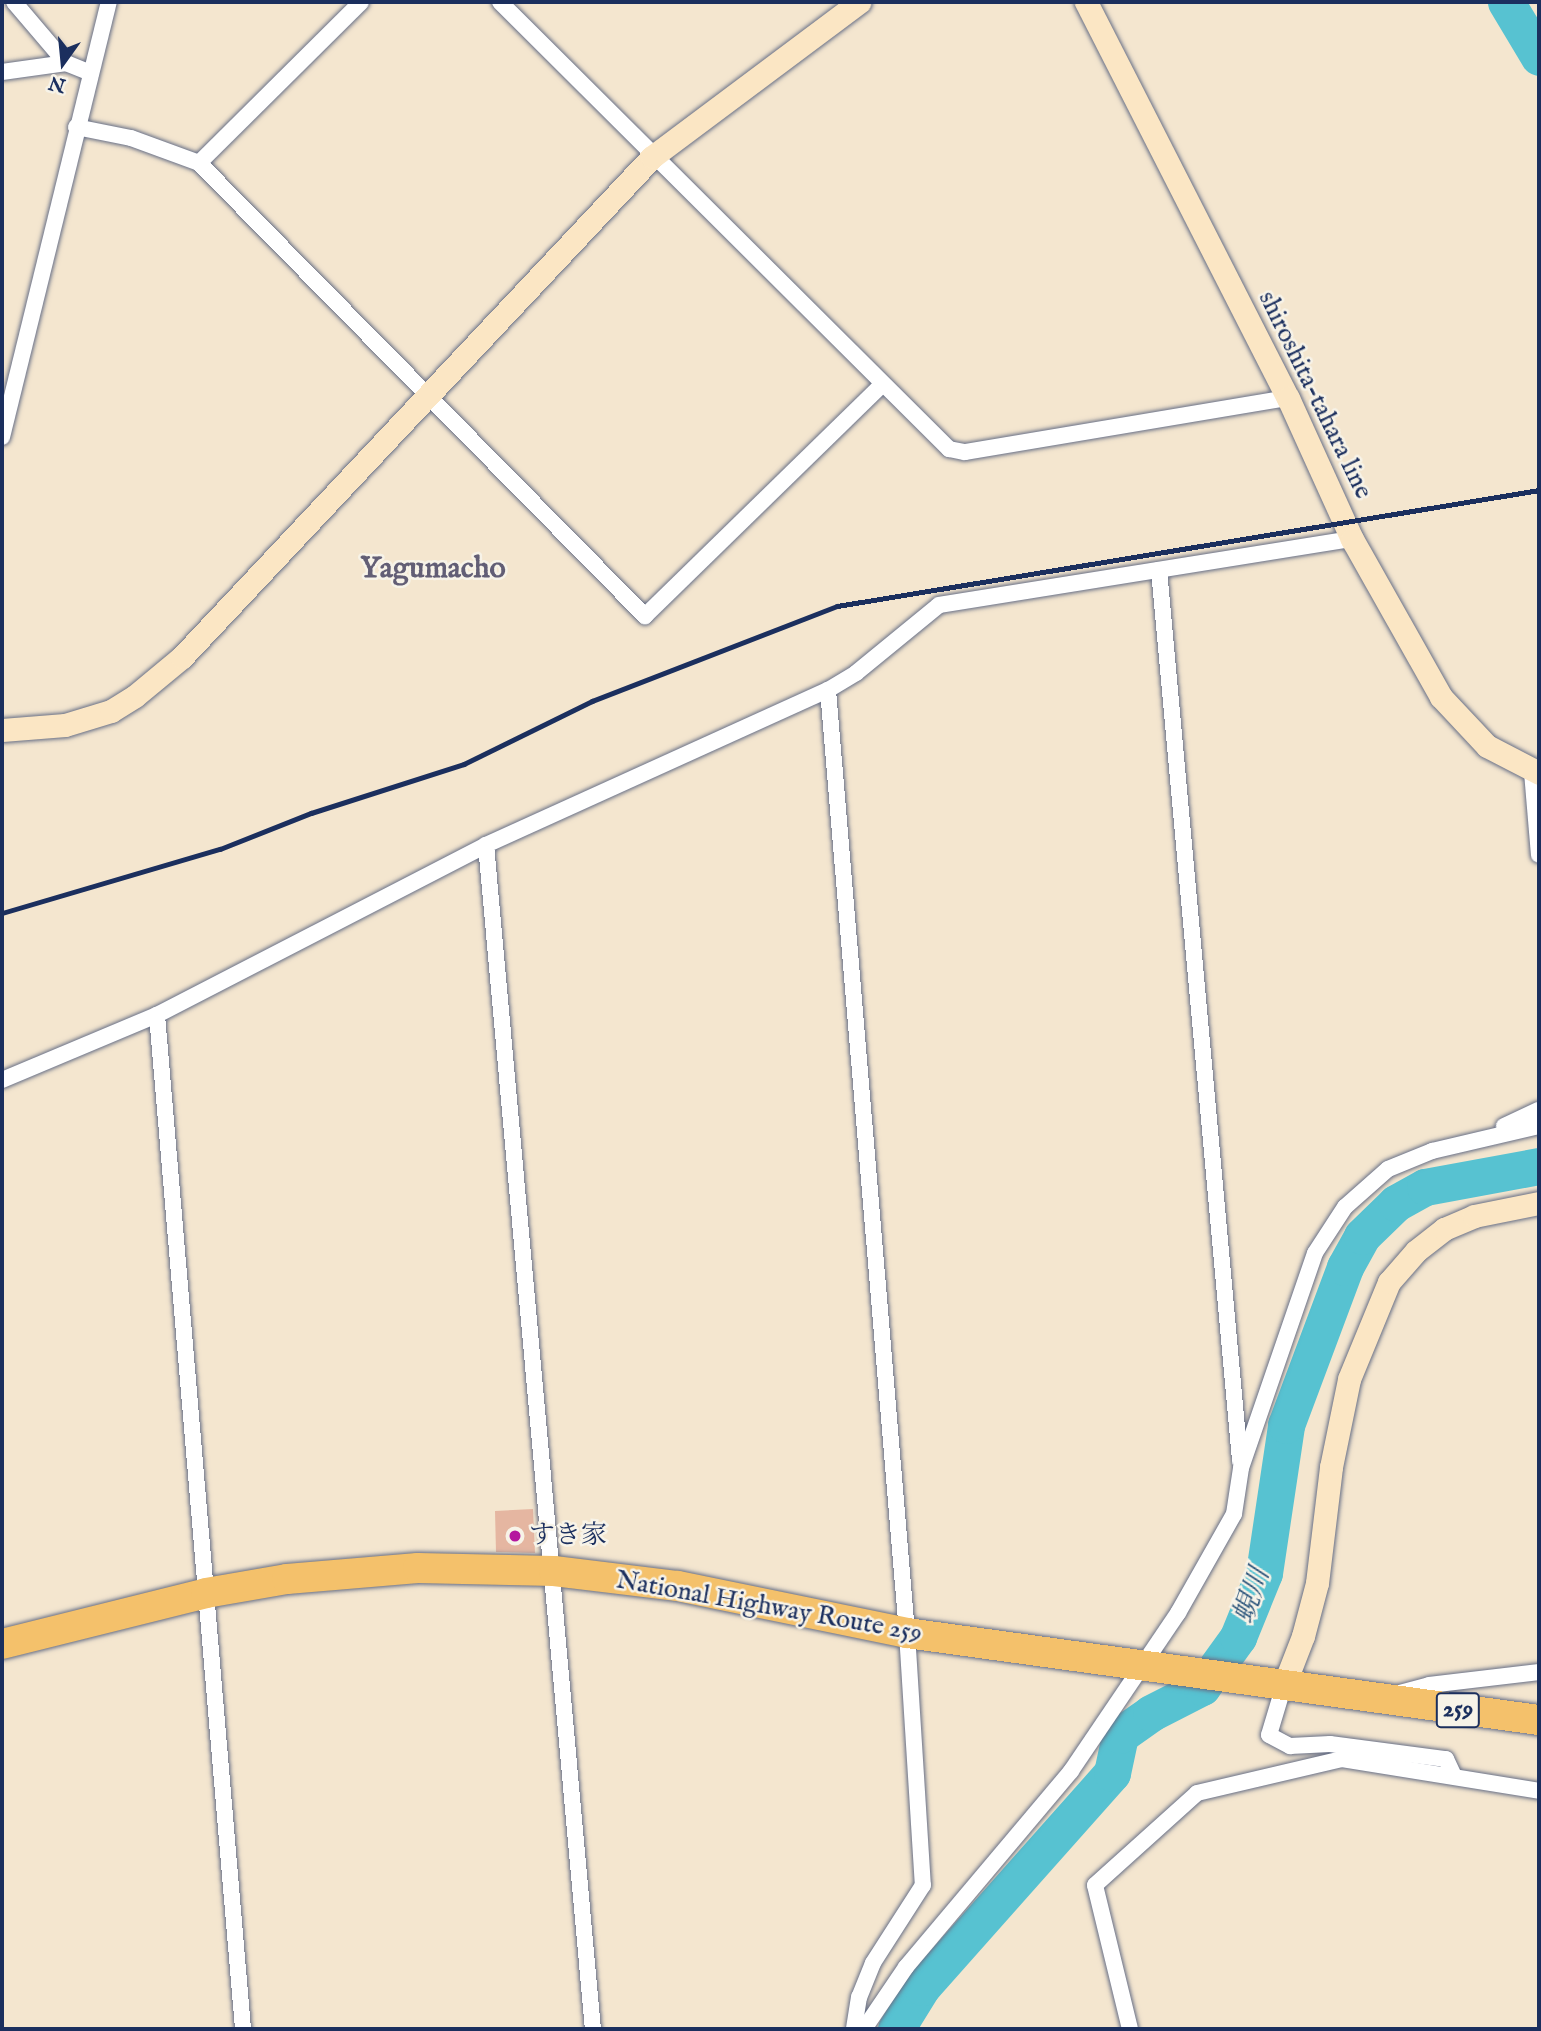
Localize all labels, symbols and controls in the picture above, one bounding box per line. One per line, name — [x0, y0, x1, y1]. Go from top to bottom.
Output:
north arrow — [28, 28, 98, 98]
text: N — [47, 70, 69, 97]
street label: shiroshita-tahara line — [1251, 286, 1379, 504]
district label: Yagumacho — [360, 551, 506, 587]
place label: すき家 — [529, 1520, 607, 1552]
marker: すき家 — [507, 1528, 523, 1544]
water label: 蜆川 — [1228, 1564, 1278, 1628]
street label: National Highway Route 259 — [613, 1565, 925, 1649]
road number: 259 — [1435, 1690, 1481, 1730]

